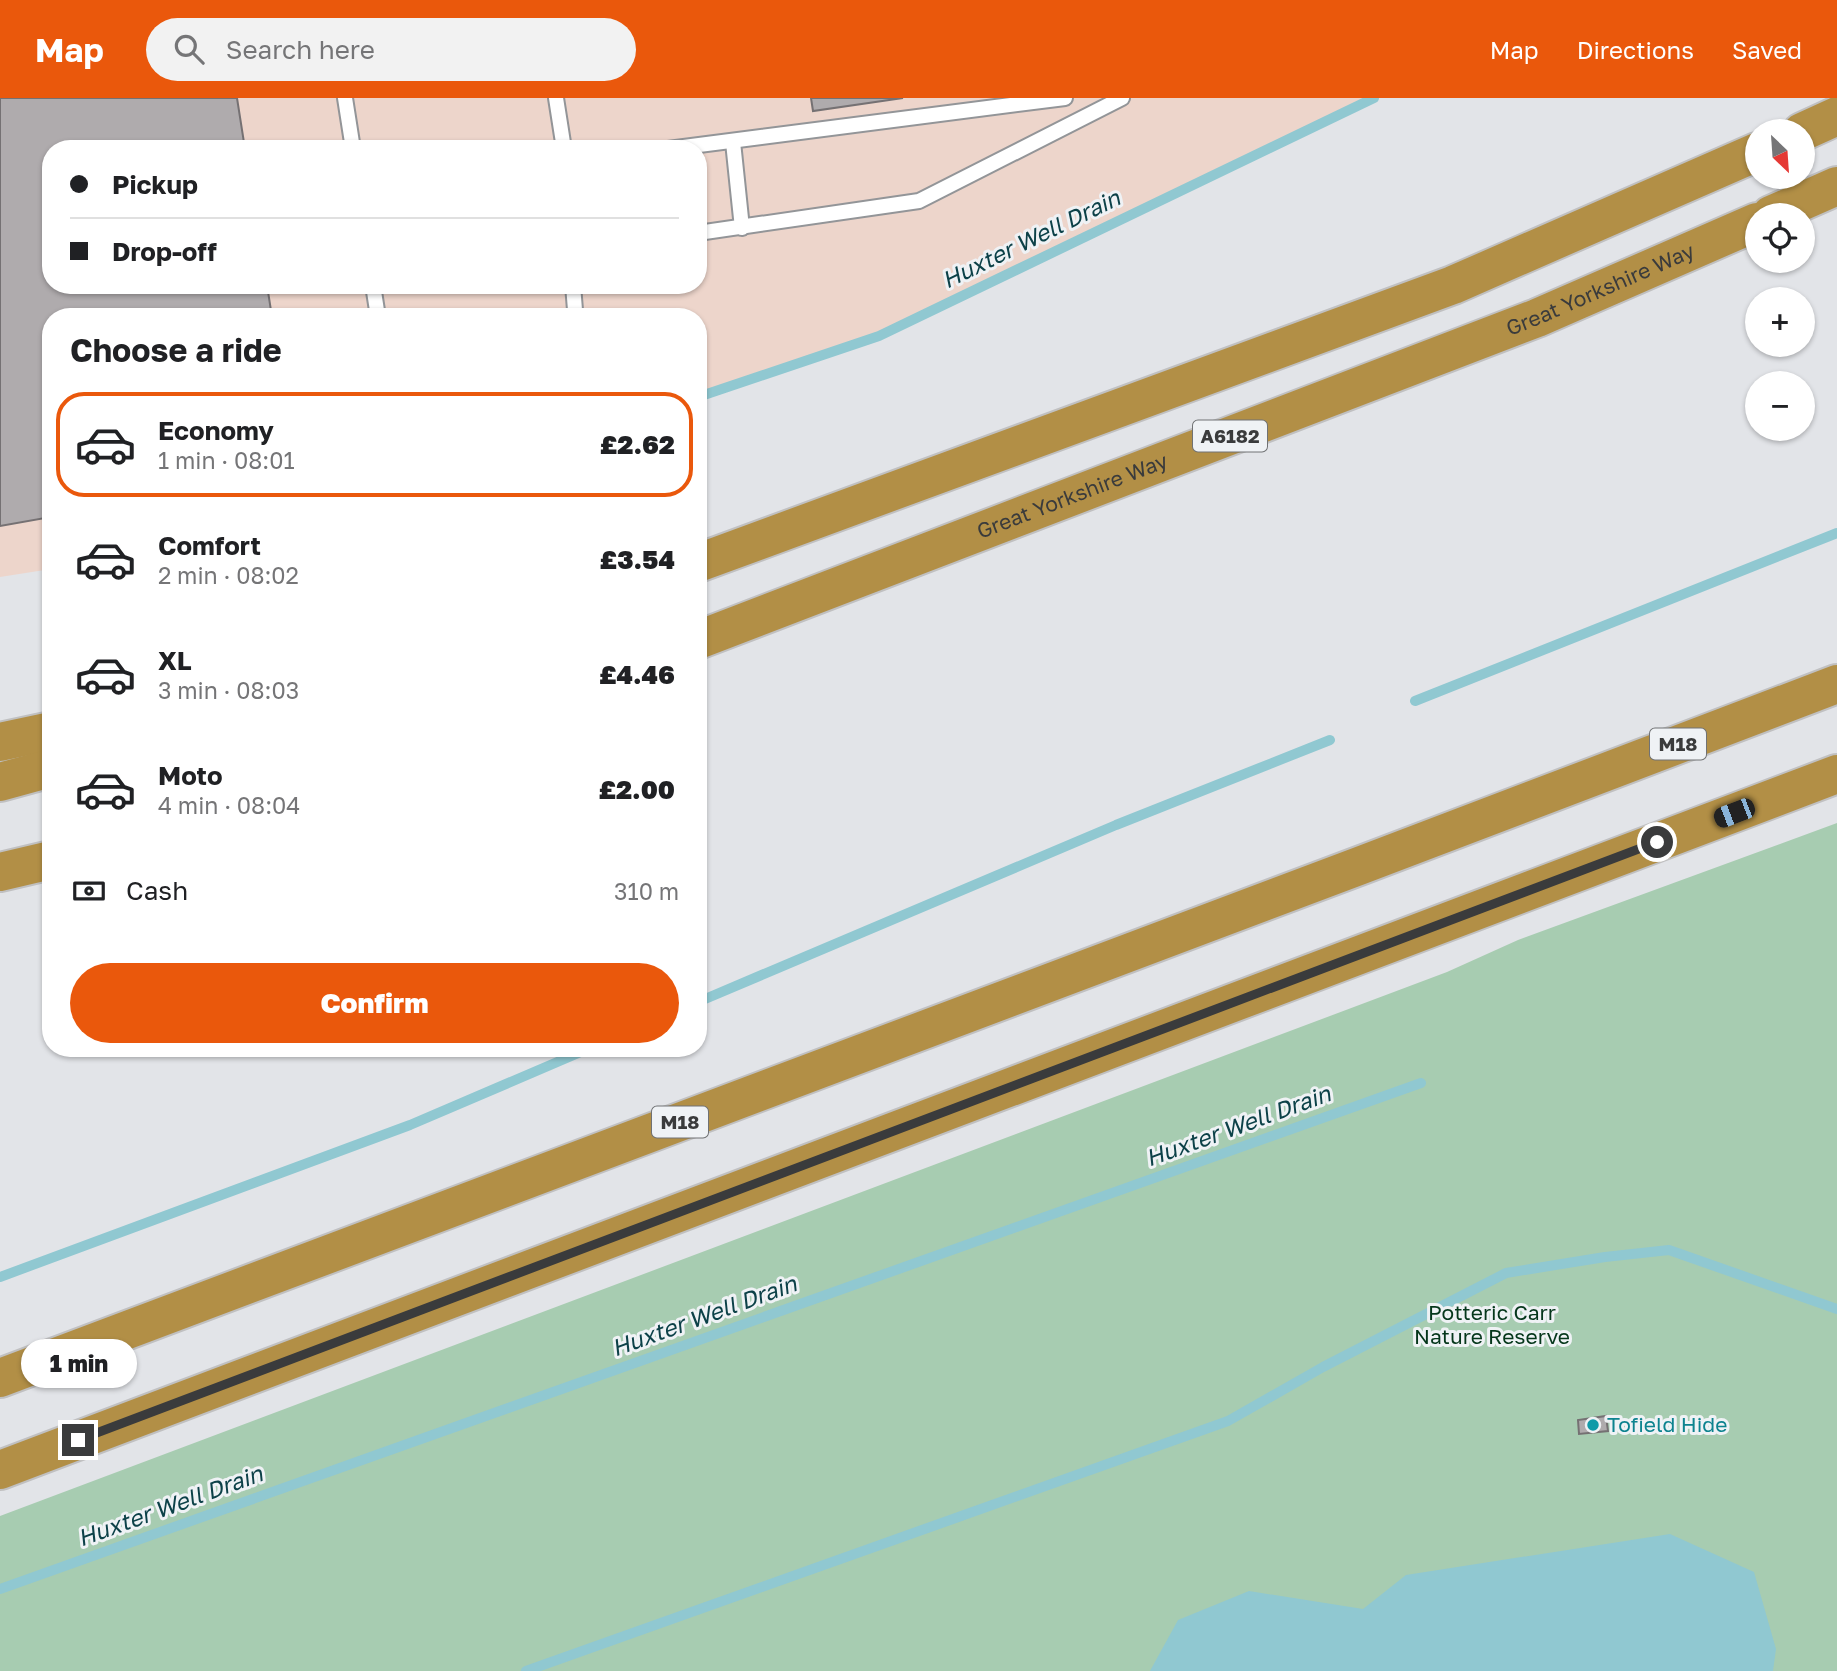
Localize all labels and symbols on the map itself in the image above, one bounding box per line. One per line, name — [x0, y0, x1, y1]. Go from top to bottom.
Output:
north arrow — [1745, 119, 1815, 189]
water label: Huxter Well Drain — [937, 182, 1125, 293]
street label: Great Yorkshire Way — [1502, 237, 1698, 341]
road number: A6182 — [1193, 420, 1267, 452]
street label: Great Yorkshire Way — [973, 447, 1171, 544]
road number: M18 — [1650, 729, 1706, 760]
car — [1711, 796, 1758, 830]
route start — [1641, 826, 1673, 858]
water label: Huxter Well Drain — [1141, 1078, 1335, 1172]
road number: M18 — [652, 1106, 708, 1138]
water label: Huxter Well Drain — [607, 1268, 801, 1362]
park label: Potteric Carr Nature Reserve — [1414, 1299, 1570, 1349]
callout: 1 min — [20, 1338, 136, 1388]
place label: Tofield Hide — [1607, 1411, 1727, 1437]
marker: Tofield Hide — [1585, 1417, 1601, 1433]
route end — [62, 1424, 94, 1456]
water label: Huxter Well Drain — [73, 1458, 267, 1552]

